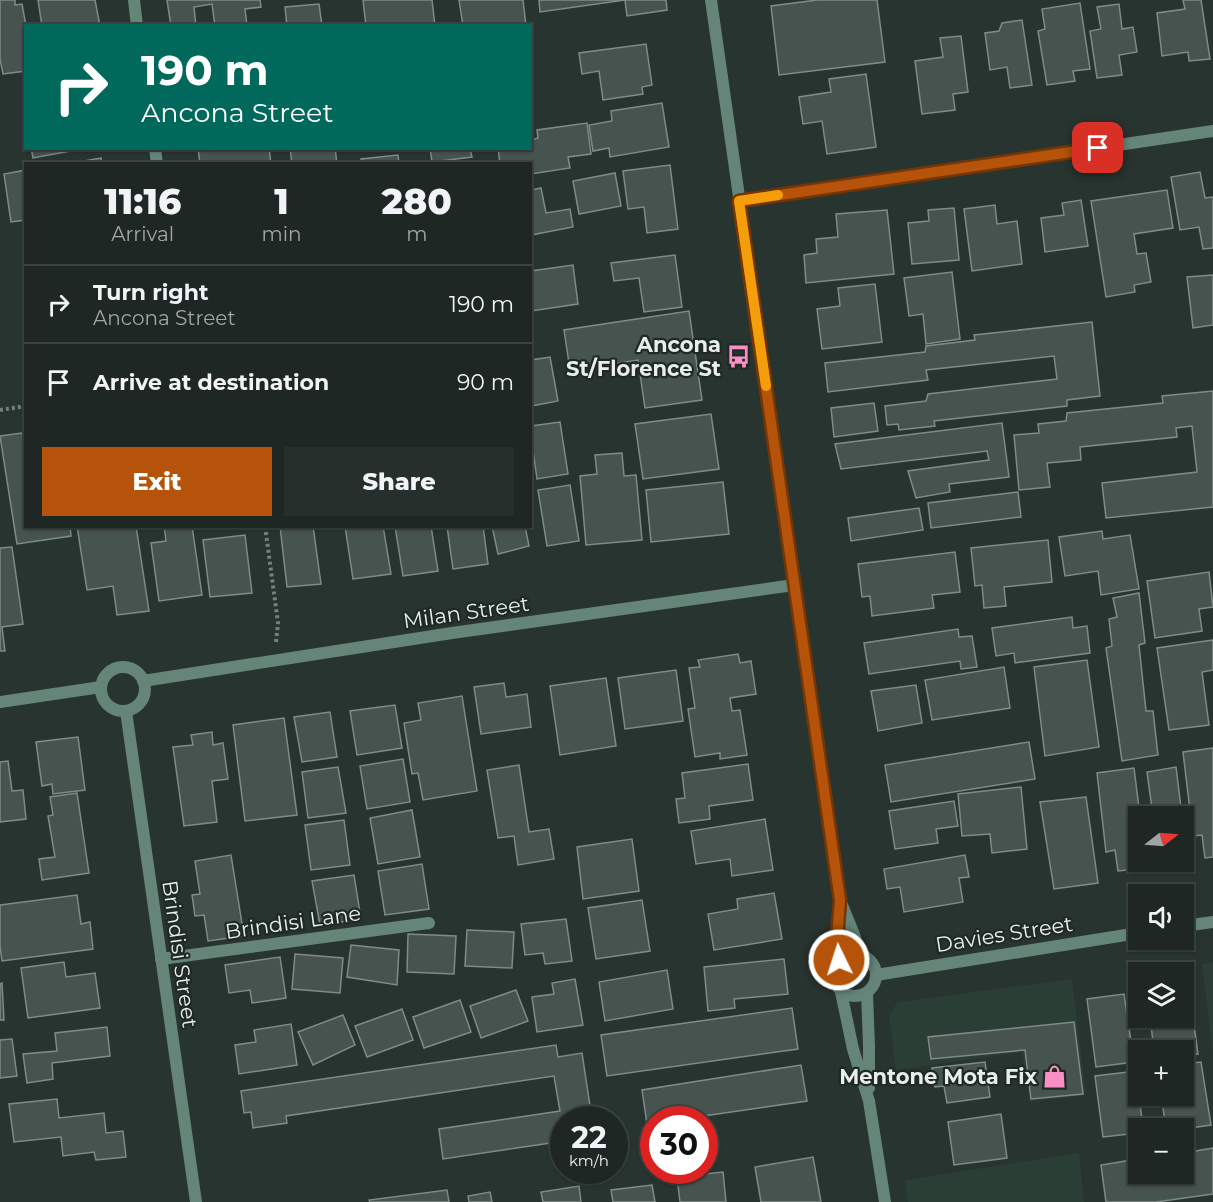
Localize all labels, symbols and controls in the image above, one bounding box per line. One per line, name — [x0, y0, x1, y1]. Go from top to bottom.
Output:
text: 190 m — [141, 44, 269, 96]
icon: right — [42, 48, 120, 126]
text: Ancona Street — [141, 96, 333, 129]
pin — [1072, 122, 1123, 173]
icon: arrive — [1081, 131, 1114, 164]
text: 11:16 — [104, 179, 181, 223]
text: 1 — [274, 179, 289, 223]
text: 280 — [382, 179, 452, 223]
text: Arrival — [111, 222, 174, 246]
text: min — [261, 222, 302, 246]
text: m — [406, 222, 427, 246]
text: Turn right — [93, 279, 208, 306]
icon: right — [42, 288, 75, 321]
text: 190 m — [449, 291, 514, 318]
text: Ancona Street — [93, 306, 236, 330]
place label: Ancona St/Florence St — [566, 332, 721, 381]
bus stop icon: Ancona St/Florence St — [726, 343, 752, 369]
icon: arrive — [42, 366, 75, 399]
text: Arrive at destination — [93, 369, 329, 396]
text: 90 m — [457, 369, 514, 396]
button: Exit — [42, 447, 272, 516]
button: Share — [284, 447, 514, 516]
street label: Milan Street — [401, 591, 531, 633]
north arrow — [1128, 806, 1194, 872]
map controls — [1128, 806, 1194, 1184]
street label: Brindisi Street — [157, 879, 203, 1029]
button: sound — [1128, 884, 1194, 950]
street label: Brindisi Lane — [223, 900, 363, 944]
street label: Davies Street — [934, 911, 1074, 957]
position arrow — [807, 928, 871, 992]
button: layers — [1128, 962, 1194, 1028]
button: + — [1128, 1040, 1194, 1106]
shop icon: Mentone Mota Fix — [1042, 1063, 1068, 1089]
place label: Mentone Mota Fix — [839, 1064, 1038, 1089]
speed limit sign: 30 — [640, 1106, 718, 1184]
button: − — [1128, 1118, 1194, 1184]
text: 22 — [571, 1119, 607, 1156]
text: km/h — [569, 1151, 609, 1170]

